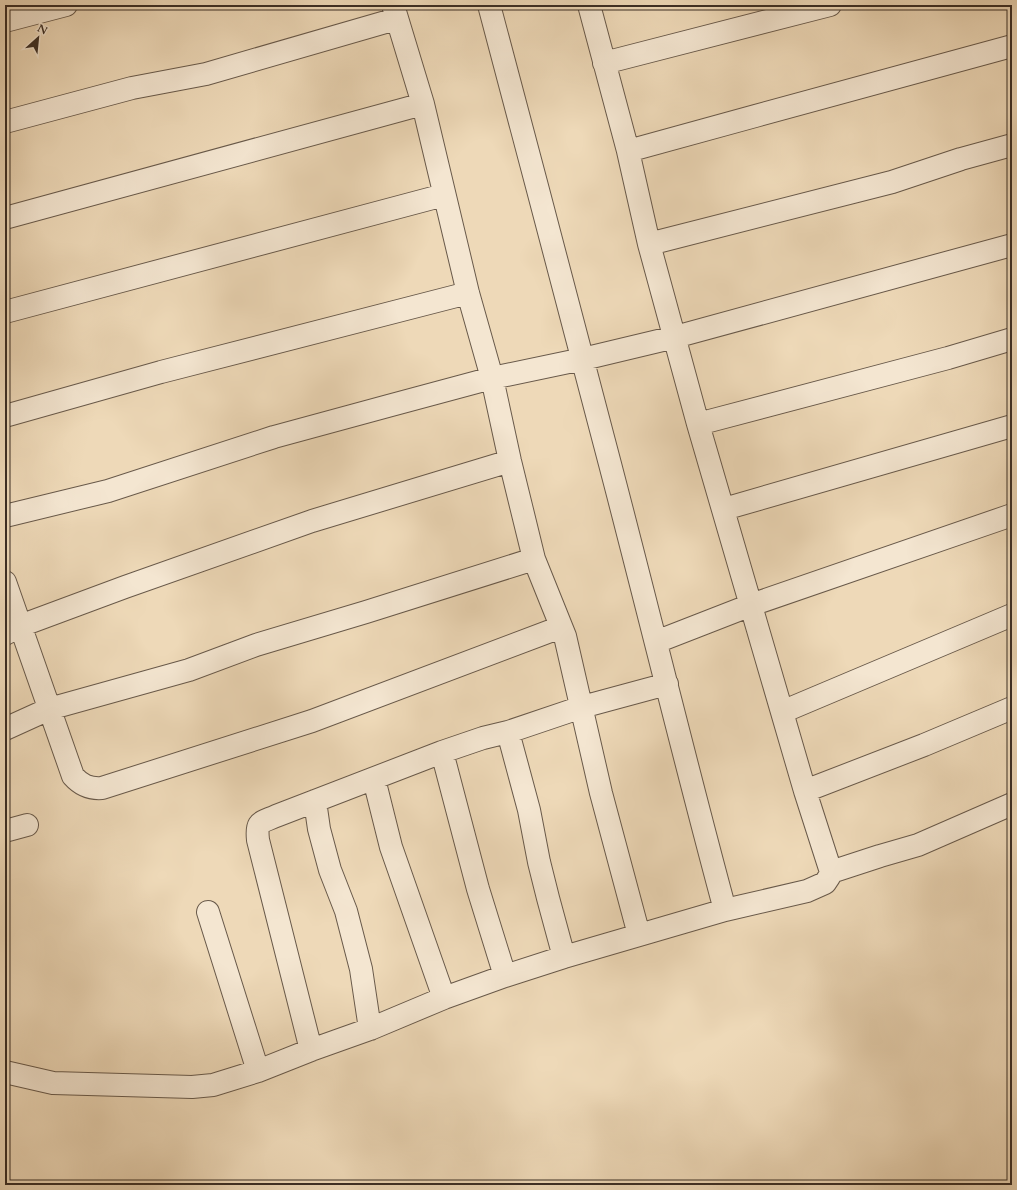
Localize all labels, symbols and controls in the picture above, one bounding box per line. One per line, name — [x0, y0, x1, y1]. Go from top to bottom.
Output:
north arrow — [18, 18, 58, 58]
text: N — [35, 21, 50, 39]

